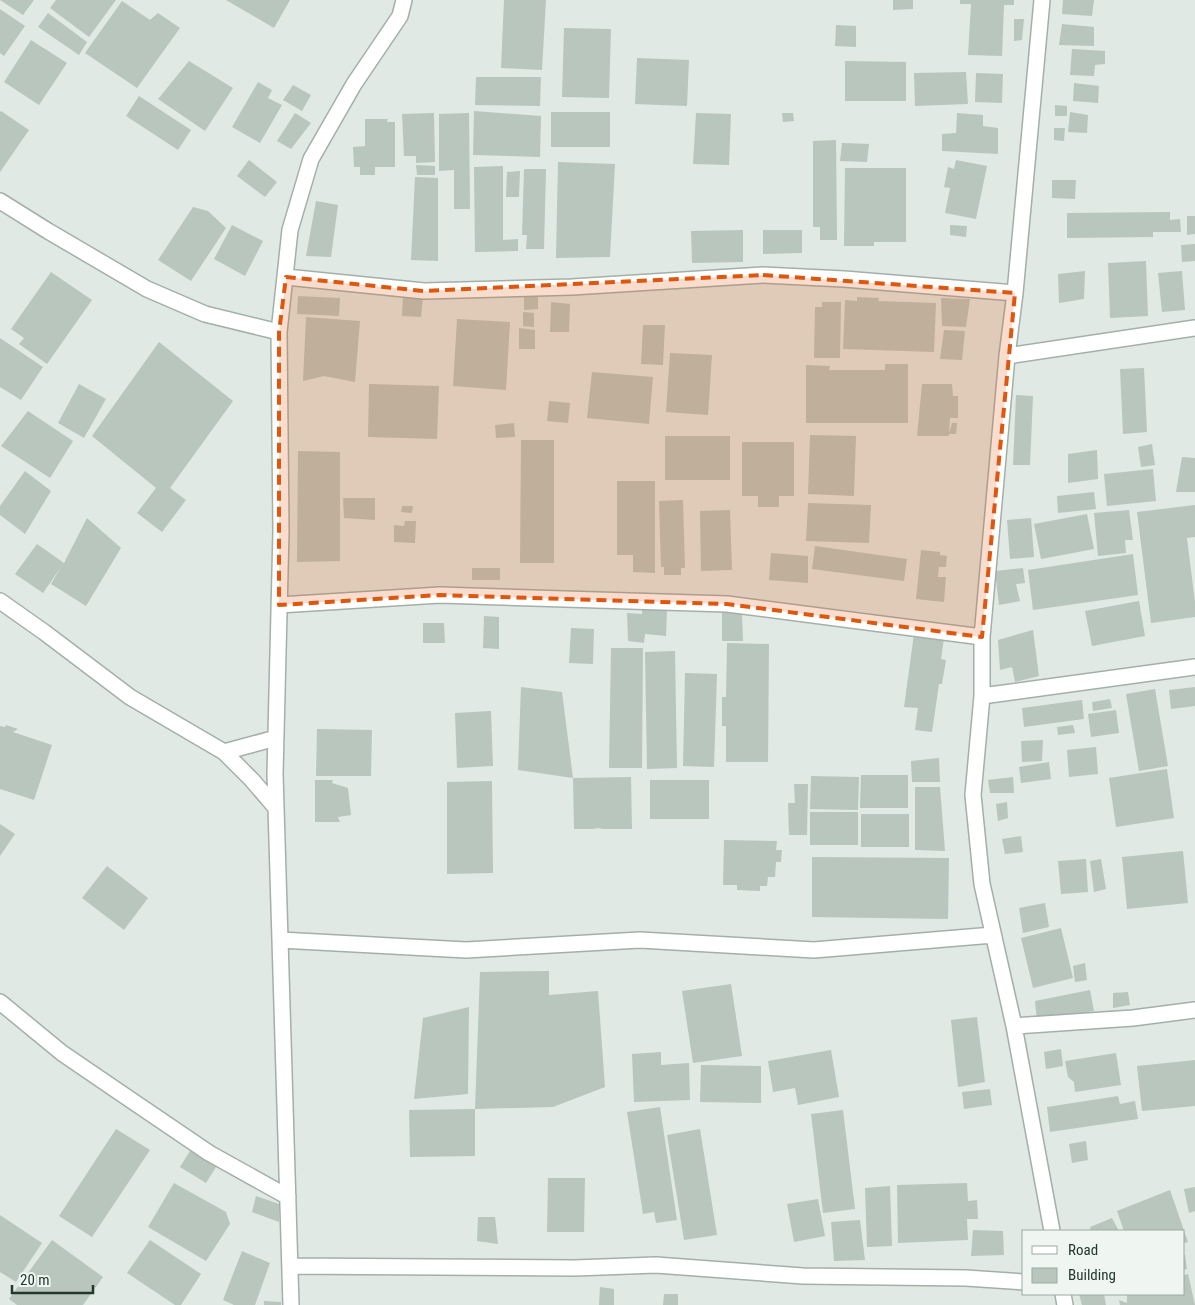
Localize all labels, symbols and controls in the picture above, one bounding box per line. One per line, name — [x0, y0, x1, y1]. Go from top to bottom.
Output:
legend — [1022, 1230, 1185, 1295]
text: Road — [1068, 1241, 1098, 1259]
scale bar — [12, 1262, 94, 1294]
text: Building — [1068, 1266, 1116, 1284]
text: 20 m — [20, 1271, 50, 1289]

